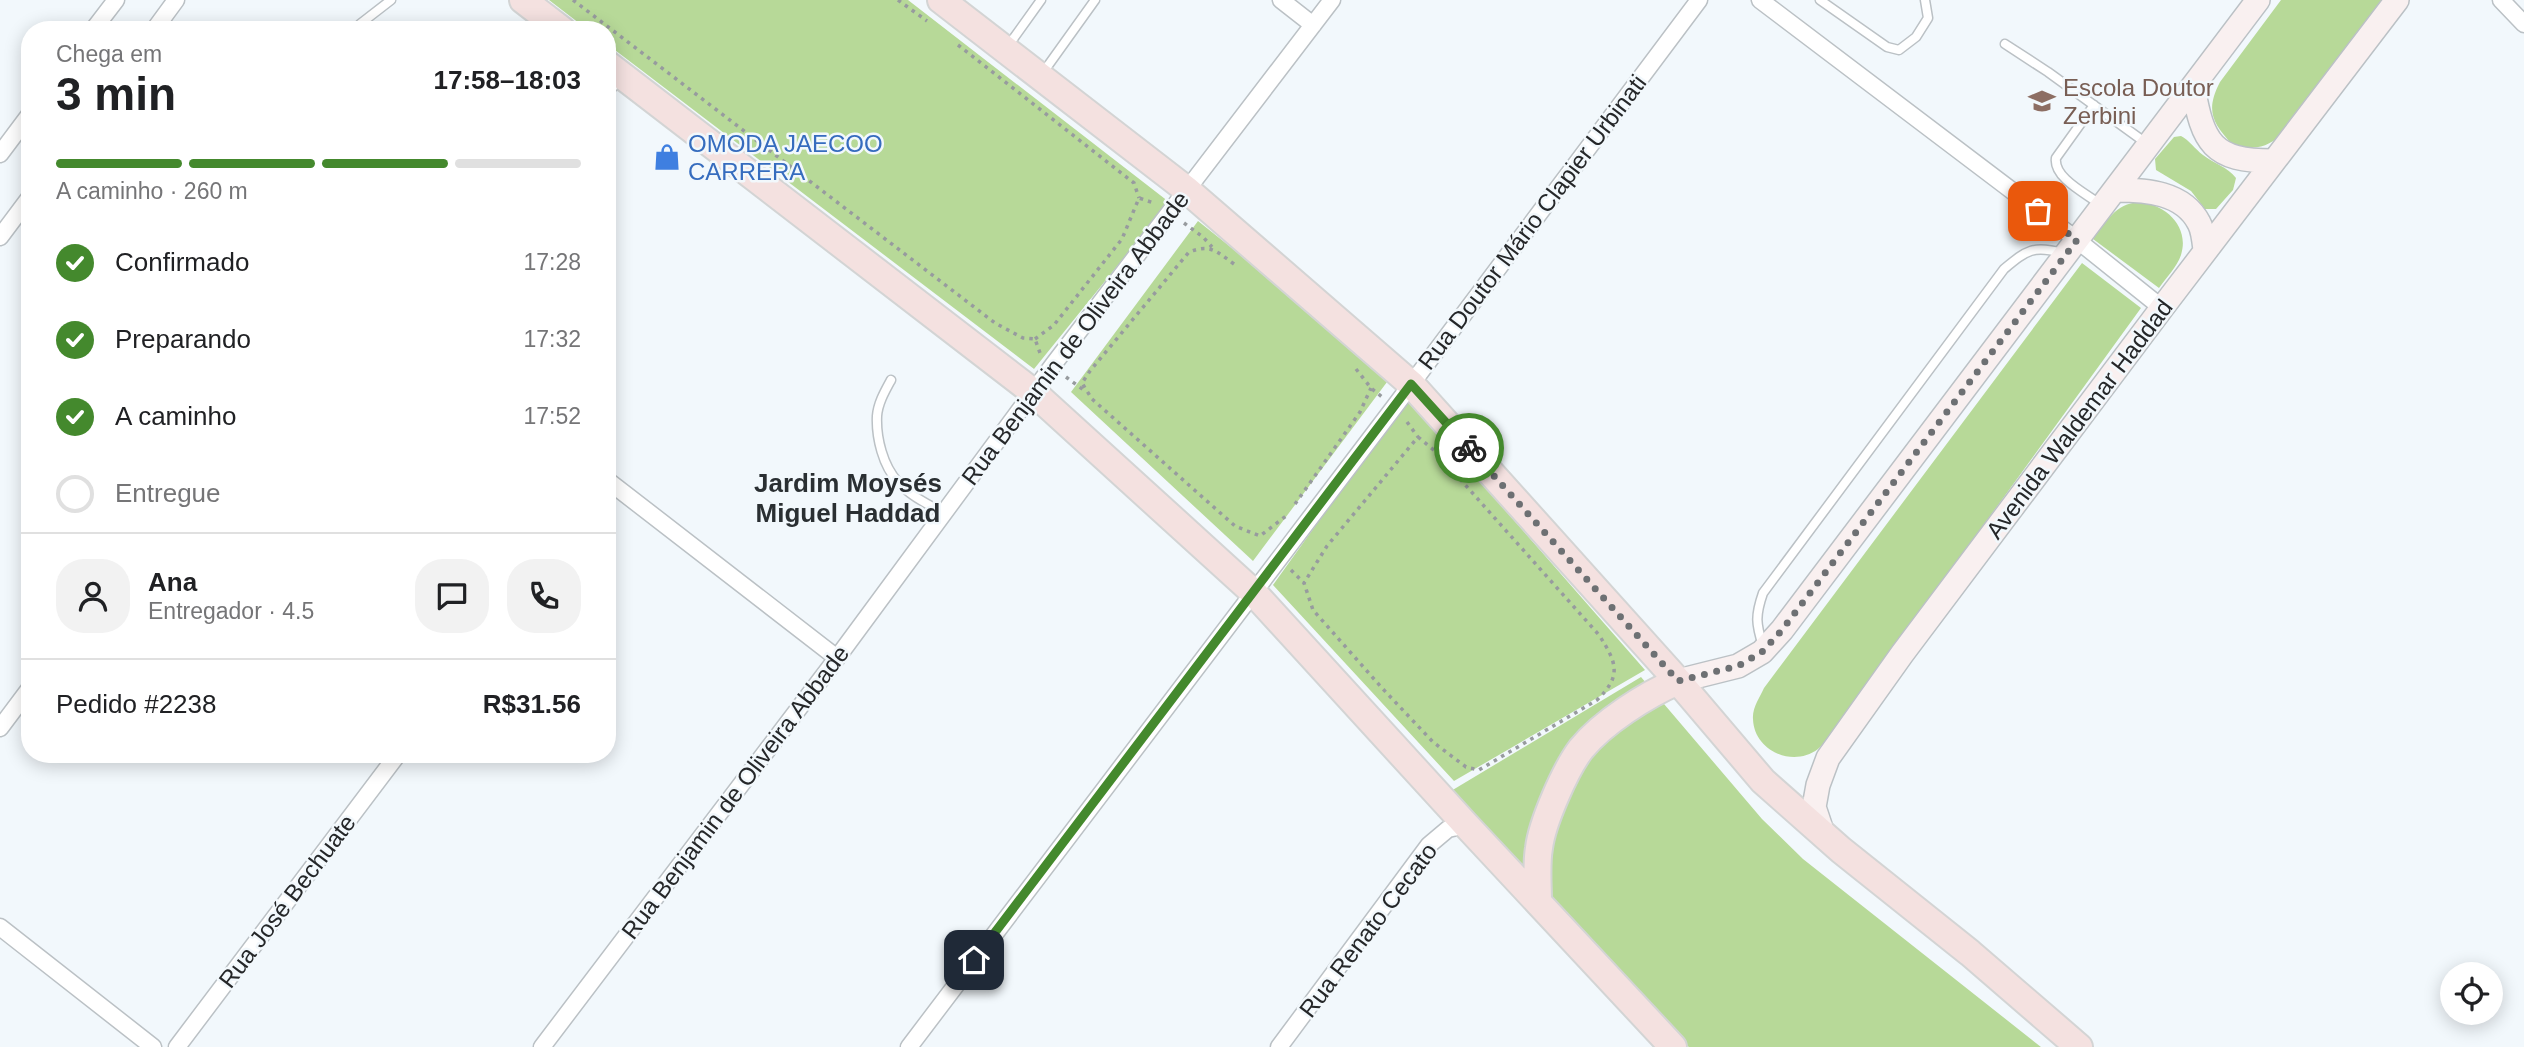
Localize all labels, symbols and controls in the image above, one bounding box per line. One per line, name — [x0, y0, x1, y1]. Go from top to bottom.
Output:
text: Chega em — [56, 41, 162, 67]
text: 17:58–18:03 — [434, 65, 581, 95]
text: 3 min — [56, 68, 176, 120]
street label: Rua Doutor Mário Clapier Urbinati — [1412, 70, 1652, 374]
place label: Escola Doutor Zerbini — [2063, 74, 2214, 129]
school or university icon: Escola Doutor Zerbini — [2027, 86, 2057, 116]
place label: OMODA JAECOO CARRERA — [688, 130, 883, 185]
shop icon: OMODA JAECOO CARRERA — [652, 142, 682, 172]
text: A caminho · 260 m — [56, 178, 248, 204]
pin — [2008, 181, 2068, 241]
street label: Rua Benjamin de Oliveira Abbade — [956, 186, 1194, 490]
icon: bag — [2019, 192, 2057, 230]
icon: check — [56, 244, 94, 282]
text: Confirmado — [115, 247, 249, 277]
text: 17:28 — [523, 249, 581, 275]
street label: Avenida Waldemar Haddad — [1980, 294, 2178, 544]
icon: check — [56, 321, 94, 359]
text: Preparando — [115, 324, 251, 354]
text: 17:32 — [523, 326, 581, 352]
icon: check — [56, 398, 94, 436]
text: A caminho — [115, 401, 236, 431]
text: 17:52 — [523, 403, 581, 429]
courier — [1434, 413, 1504, 483]
icon: bike — [1450, 429, 1488, 467]
district label: Jardim Moysés Miguel Haddad — [754, 468, 942, 528]
text: Entregue — [115, 478, 221, 508]
button: person — [56, 559, 130, 633]
button: chat — [415, 559, 489, 633]
button: phone — [507, 559, 581, 633]
text: Ana — [148, 567, 197, 597]
text: Entregador · 4.5 — [148, 598, 314, 624]
street label: Rua Benjamin de Oliveira Abbade — [616, 640, 854, 944]
text: Pedido #2238 — [56, 689, 216, 719]
text: R$31.56 — [483, 689, 581, 719]
street label: Rua José Bechuate — [213, 809, 361, 993]
street label: Rua Renato Cecato — [1294, 838, 1442, 1022]
pin — [944, 930, 1004, 990]
icon: home — [955, 941, 993, 979]
map controls — [2440, 962, 2503, 1025]
button: locate — [2440, 962, 2503, 1025]

